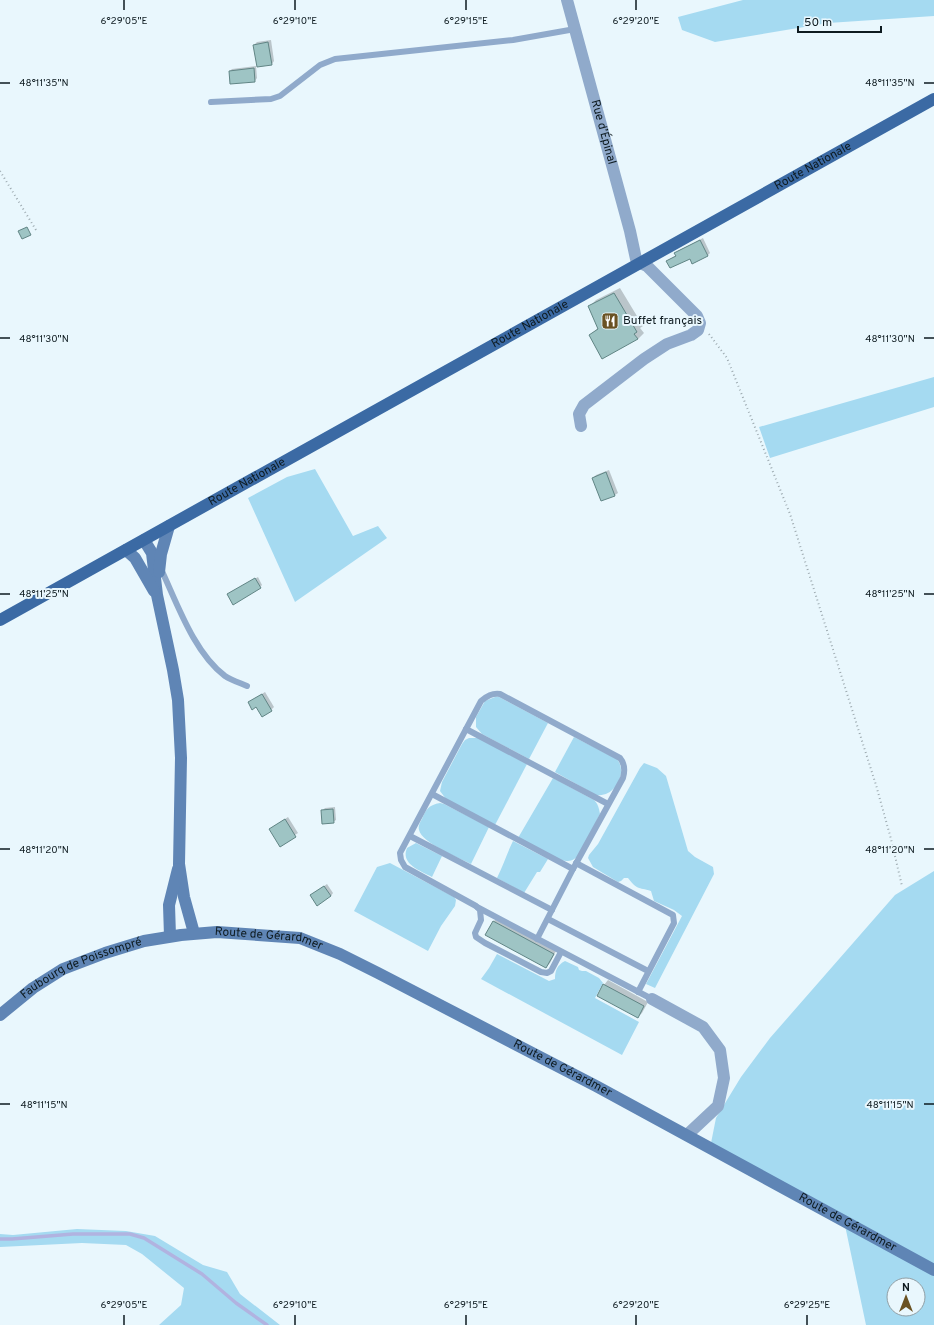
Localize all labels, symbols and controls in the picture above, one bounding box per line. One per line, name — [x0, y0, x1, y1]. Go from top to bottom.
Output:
scale bar — [798, 8, 881, 34]
text: 6°29'05"E — [101, 15, 147, 28]
text: 6°29'10"E — [273, 15, 317, 28]
text: 6°29'15"E — [444, 15, 488, 28]
text: 6°29'20"E — [613, 15, 659, 28]
text: 50 m — [804, 15, 832, 31]
text: 48°11'35"N — [19, 77, 69, 90]
text: 48°11'35"N — [865, 77, 915, 90]
street label: Rue d’Épinal — [587, 98, 620, 166]
street label: Route Nationale — [772, 139, 854, 194]
street label: Route Nationale — [489, 296, 572, 352]
restaurant icon: Buffet français — [600, 311, 620, 331]
place label: Buffet français — [623, 313, 702, 329]
text: 48°11'30"N — [19, 333, 69, 346]
text: 48°11'30"N — [865, 333, 915, 346]
street label: Route Nationale — [206, 454, 289, 510]
text: 48°11'25"N — [19, 588, 69, 601]
text: 48°11'25"N — [865, 588, 915, 601]
text: 48°11'20"N — [19, 844, 69, 857]
text: 48°11'20"N — [865, 844, 915, 857]
street label: Route de Gérardmer — [214, 924, 325, 954]
street label: Faubourg de Poissompré — [17, 934, 144, 1003]
street label: Route de Gérardmer — [510, 1036, 615, 1101]
text: 48°11'15"N — [20, 1099, 68, 1112]
text: 48°11'15"N — [866, 1099, 914, 1112]
street label: Route de Gérardmer — [796, 1190, 899, 1256]
north arrow — [886, 1277, 926, 1317]
text: N — [902, 1281, 910, 1295]
text: 6°29'05"E — [101, 1299, 147, 1312]
text: 6°29'10"E — [273, 1299, 317, 1312]
text: 6°29'15"E — [444, 1299, 488, 1312]
text: 6°29'20"E — [613, 1299, 659, 1312]
text: 6°29'25"E — [784, 1299, 830, 1312]

